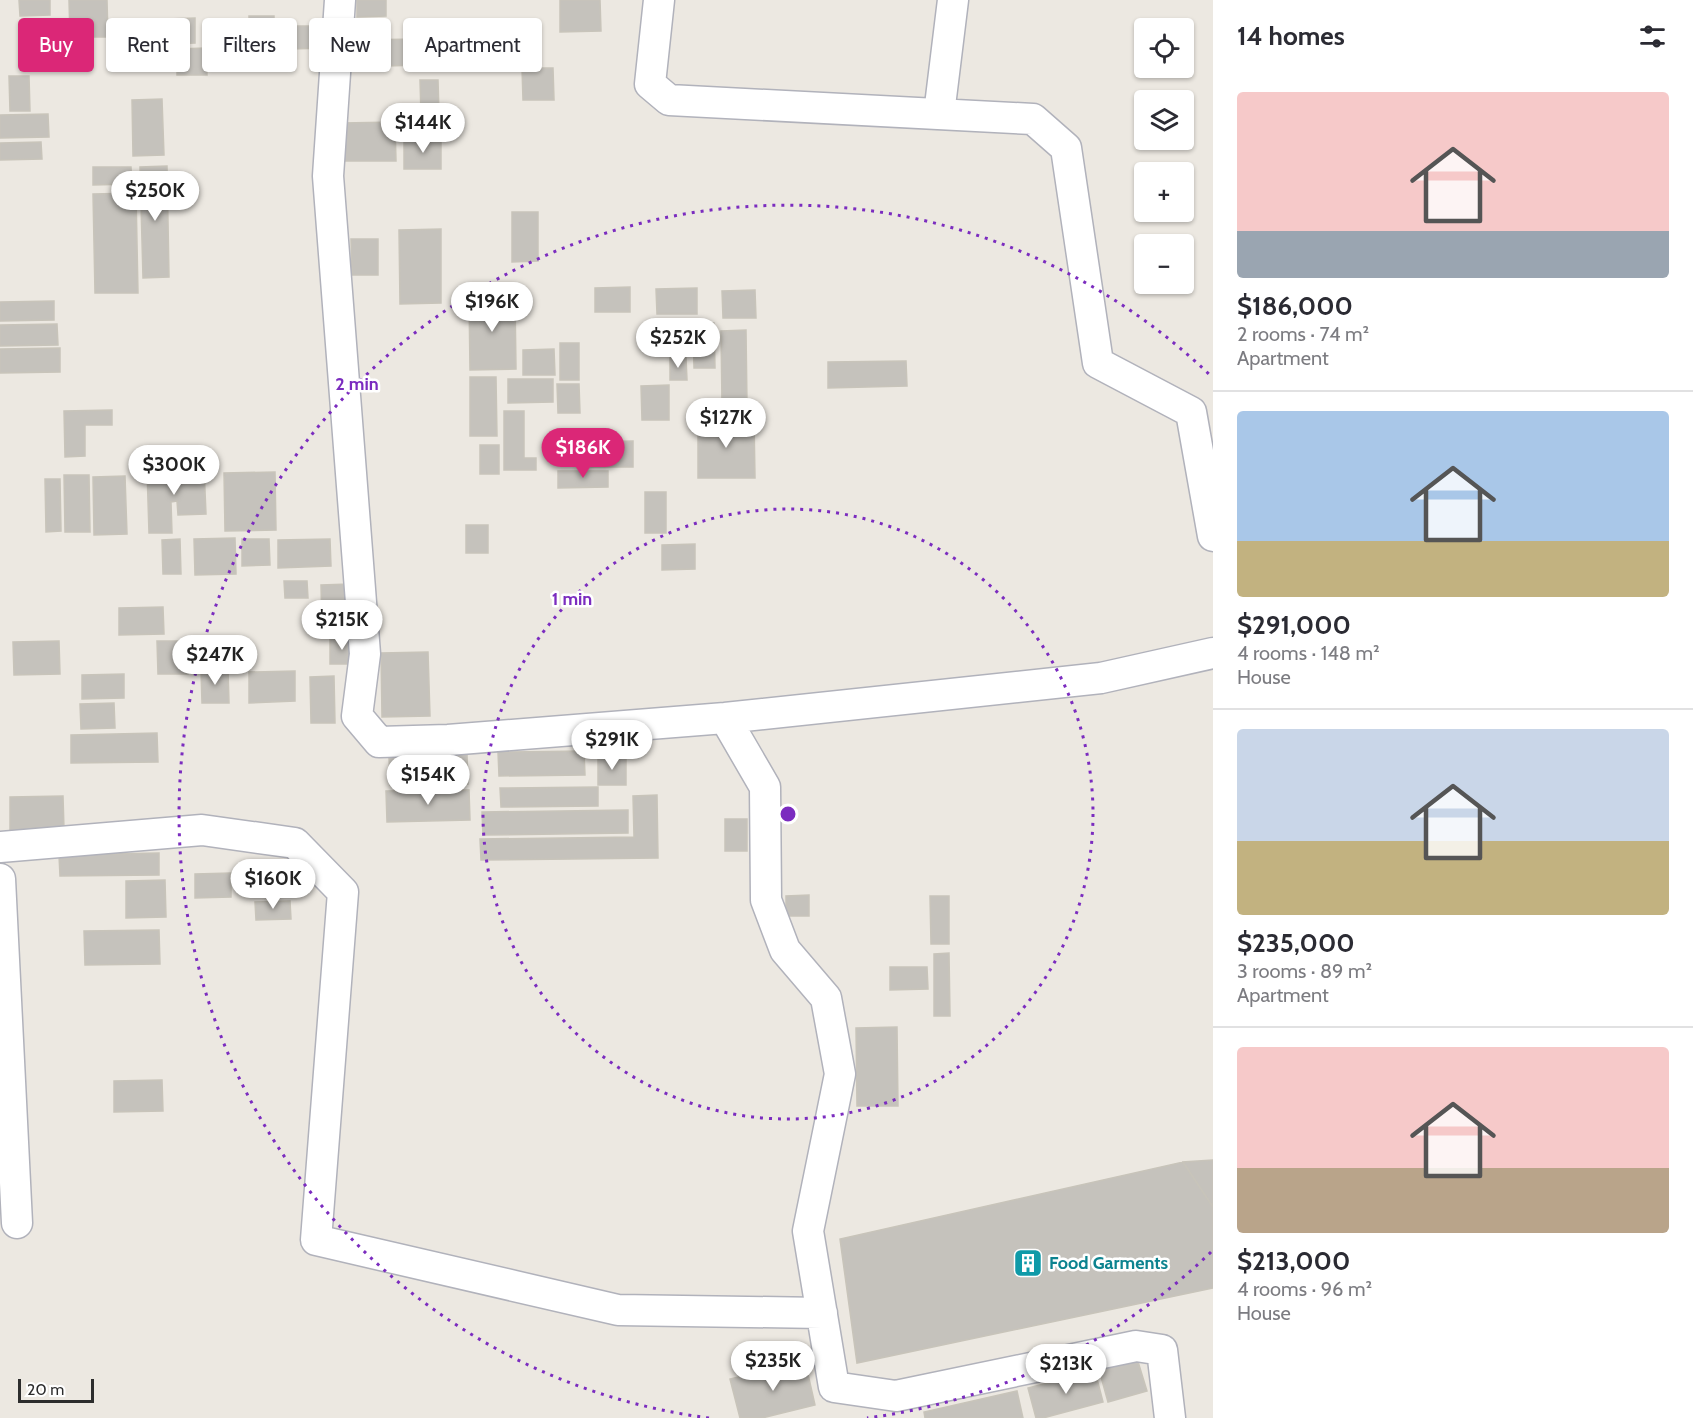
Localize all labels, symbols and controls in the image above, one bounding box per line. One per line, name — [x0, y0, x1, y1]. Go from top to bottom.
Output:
chip: Buy — [18, 18, 94, 72]
chip: Rent — [106, 18, 190, 72]
chip: Filters — [202, 18, 297, 72]
chip: New — [309, 18, 391, 72]
chip: Apartment — [403, 18, 542, 72]
map controls — [1134, 18, 1194, 294]
button: locate — [1134, 18, 1194, 78]
text: 14 homes — [1237, 20, 1345, 52]
icon: filters — [1636, 20, 1669, 53]
button: layers — [1134, 90, 1194, 150]
pin: $144K — [381, 103, 465, 154]
text: $144K — [395, 110, 451, 134]
icon: home — [1399, 131, 1507, 239]
button: + — [1134, 162, 1194, 222]
pin: $250K — [113, 171, 197, 222]
text: $250K — [125, 178, 185, 202]
button: − — [1134, 234, 1194, 294]
pin: $196K — [450, 282, 534, 333]
text: $196K — [465, 289, 519, 313]
text: $186,000 — [1237, 290, 1353, 322]
pin: $252K — [636, 318, 720, 369]
text: 2 rooms · 74 m² — [1237, 322, 1369, 346]
text: $252K — [650, 325, 706, 349]
text: Apartment — [1237, 346, 1329, 370]
text: 2 min — [335, 373, 379, 395]
pin: $127K — [684, 398, 768, 449]
text: $127K — [700, 405, 752, 429]
pin: $186K — [541, 428, 625, 479]
text: $186K — [556, 435, 610, 459]
pin: $300K — [132, 445, 216, 496]
icon: home — [1399, 450, 1507, 558]
text: $300K — [142, 452, 206, 476]
text: 1 min — [552, 588, 592, 610]
pin: $215K — [300, 600, 384, 651]
text: $215K — [316, 607, 368, 631]
text: $291,000 — [1237, 609, 1351, 641]
pin: $247K — [173, 635, 257, 686]
text: 4 rooms · 148 m² — [1237, 641, 1380, 665]
text: $247K — [186, 642, 244, 666]
text: House — [1237, 665, 1291, 689]
pin: $291K — [570, 720, 654, 771]
text: $291K — [585, 727, 639, 751]
pin: $154K — [386, 755, 470, 806]
text: $154K — [401, 762, 455, 786]
icon: home — [1399, 768, 1507, 876]
centre of rings — [778, 804, 798, 824]
pin: $160K — [231, 859, 315, 910]
text: $160K — [245, 866, 301, 890]
text: $235,000 — [1237, 927, 1355, 959]
text: 3 rooms · 89 m² — [1237, 959, 1372, 983]
text: Apartment — [1237, 983, 1329, 1007]
icon: home — [1399, 1086, 1507, 1194]
text: $213,000 — [1237, 1245, 1350, 1277]
building icon: Food Garments — [1012, 1247, 1044, 1279]
place label: Food Garments — [1049, 1252, 1168, 1274]
text: 4 rooms · 96 m² — [1237, 1277, 1372, 1301]
text: House — [1237, 1301, 1291, 1325]
pin: $235K — [731, 1341, 815, 1392]
pin: $213K — [1024, 1344, 1108, 1395]
text: $235K — [745, 1348, 801, 1372]
text: $213K — [1040, 1351, 1092, 1375]
scale bar — [18, 1376, 94, 1404]
text: 20 m — [27, 1380, 64, 1399]

